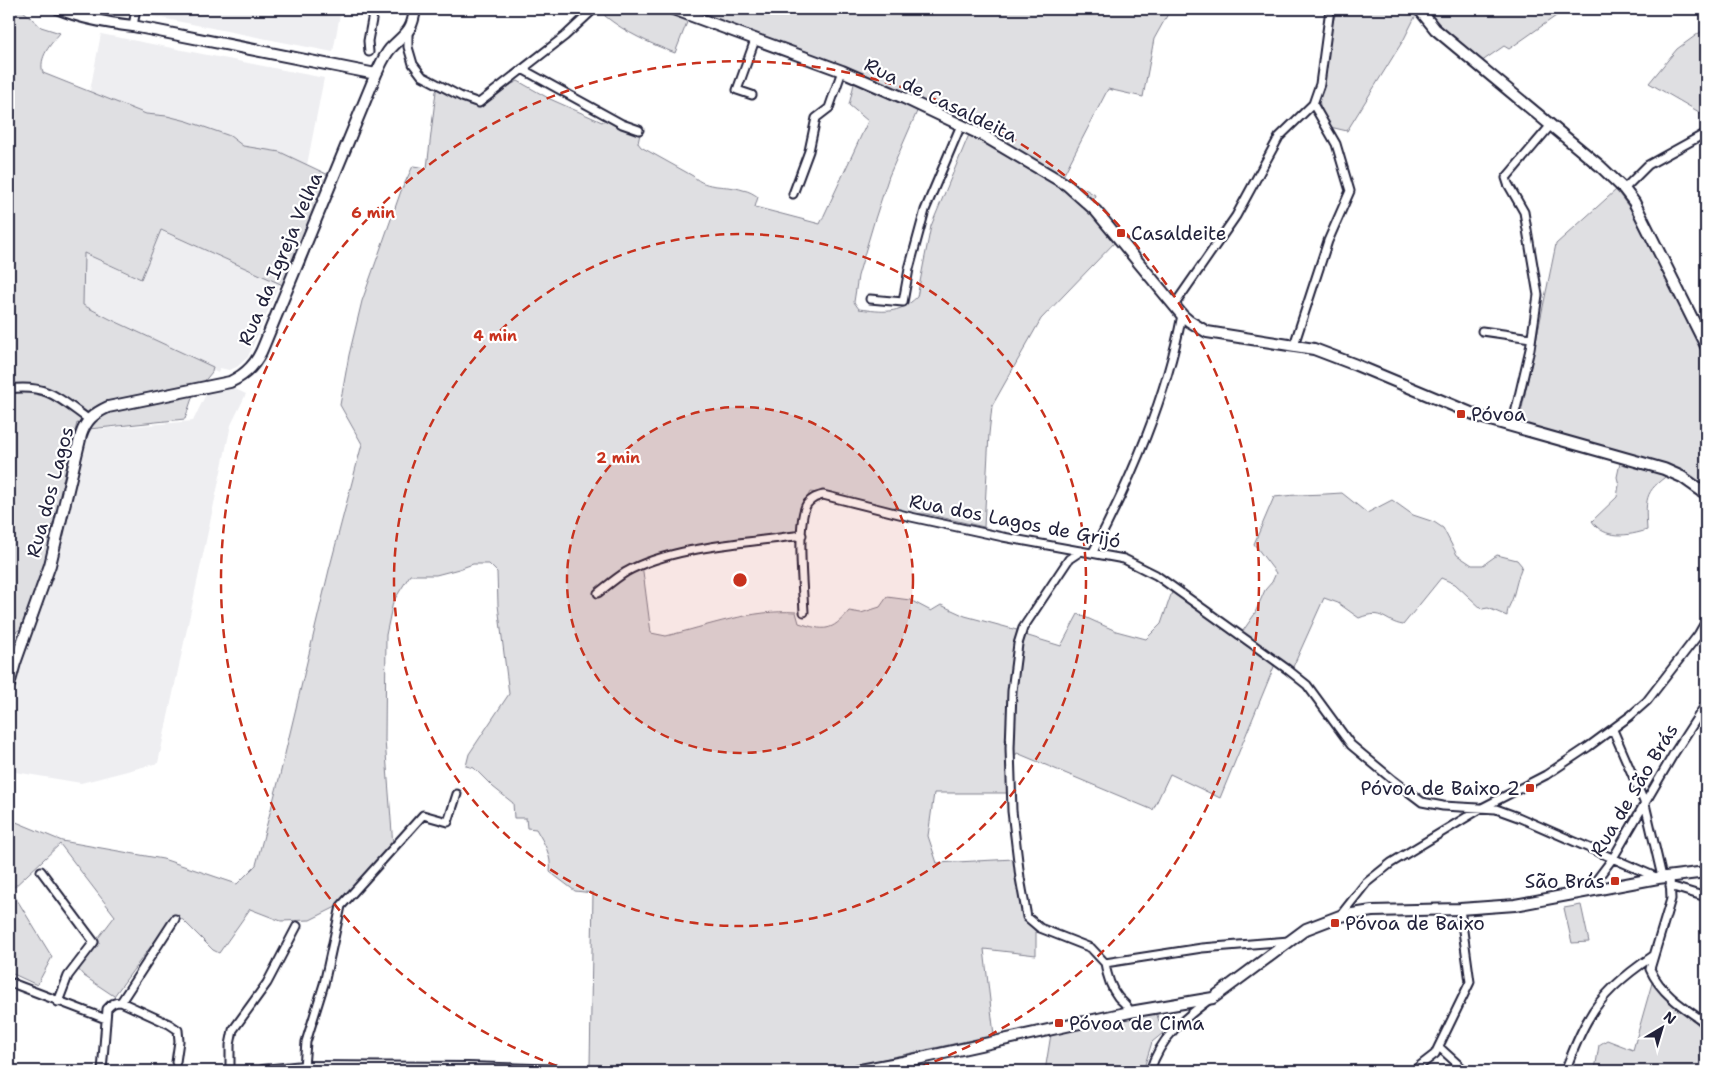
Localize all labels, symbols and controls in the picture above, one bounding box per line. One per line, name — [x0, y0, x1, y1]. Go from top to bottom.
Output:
street label: Rua de Casaldeita — [860, 52, 1022, 148]
street label: Rua da Igreja Velha — [232, 168, 328, 349]
text: 6 min — [351, 203, 395, 223]
place label: Casaldeite — [1131, 221, 1227, 246]
marker: Casaldeite — [1115, 227, 1127, 239]
text: 4 min — [473, 326, 517, 346]
place label: Póvoa — [1471, 402, 1526, 427]
marker: Póvoa — [1455, 408, 1467, 420]
street label: Rua dos Lagos — [20, 424, 80, 560]
text: 2 min — [596, 448, 640, 468]
street label: Rua dos Lagos de Grijó — [907, 488, 1123, 554]
centre of rings — [731, 571, 749, 589]
street label: Rua de São Brás — [1584, 719, 1684, 861]
place label: Póvoa de Baixo 2 — [1360, 776, 1520, 801]
marker: Póvoa de Baixo 2 — [1524, 782, 1536, 794]
place label: São Brás — [1525, 869, 1605, 894]
marker: São Brás — [1609, 875, 1621, 887]
place label: Póvoa de Baixo — [1345, 911, 1485, 936]
marker: Póvoa de Baixo — [1329, 917, 1341, 929]
north arrow — [1638, 1002, 1688, 1052]
text: N — [1660, 1007, 1680, 1028]
place label: Póvoa de Cima — [1069, 1011, 1204, 1036]
marker: Póvoa de Cima — [1053, 1017, 1065, 1029]

